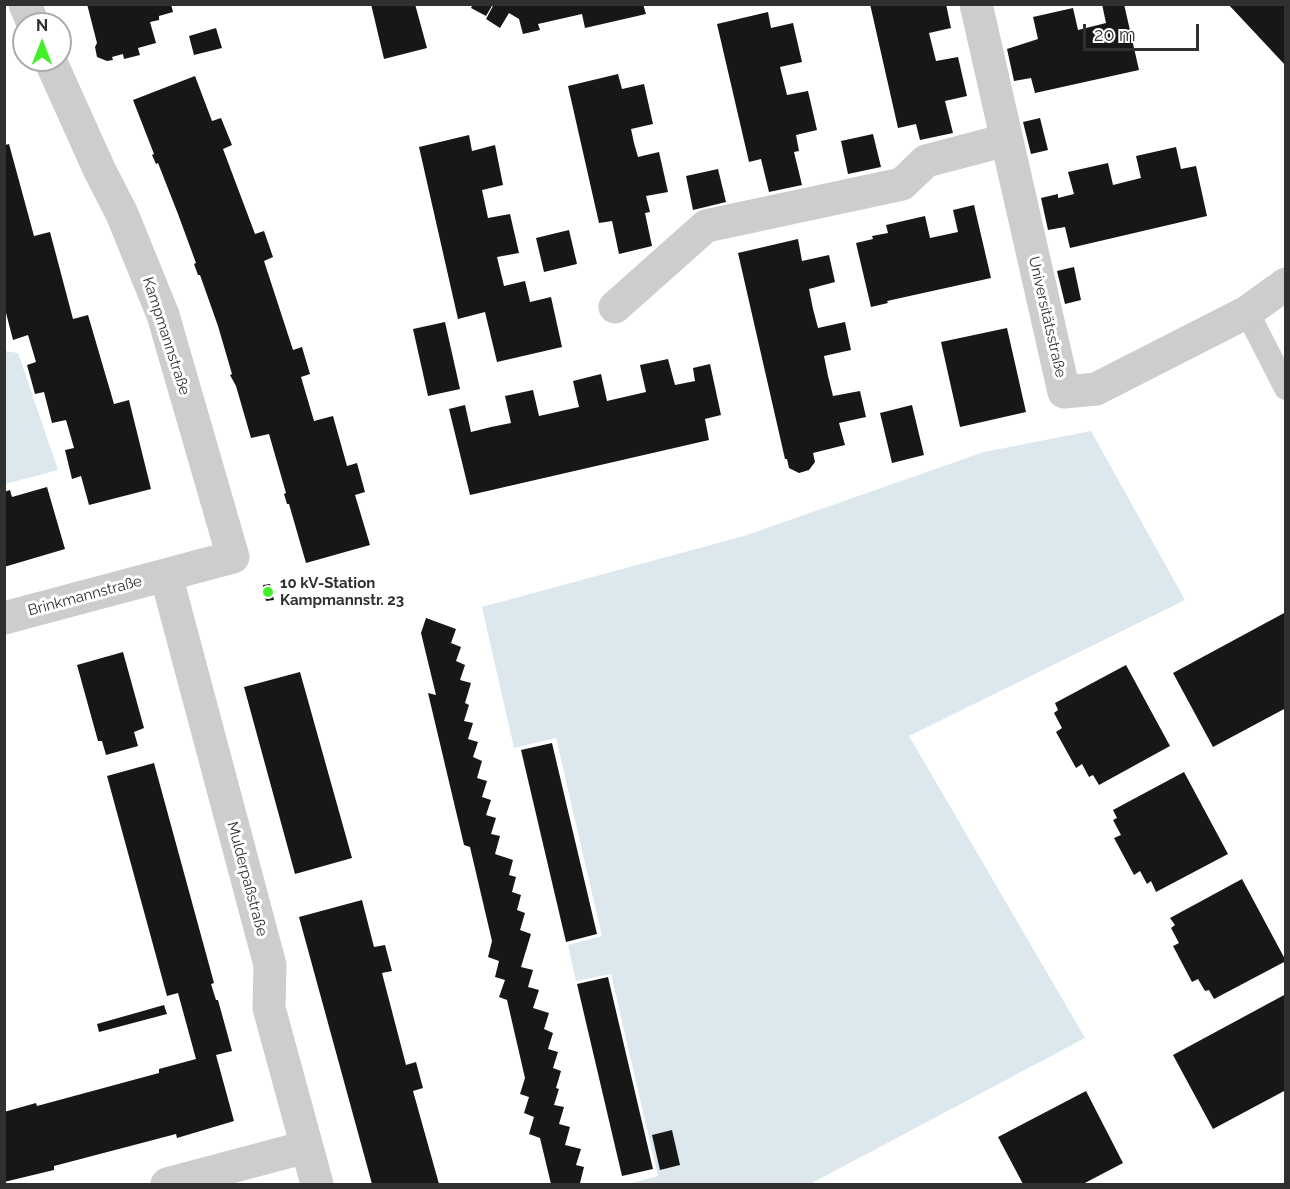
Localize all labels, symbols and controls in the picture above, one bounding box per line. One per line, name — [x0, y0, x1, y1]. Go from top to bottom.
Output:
north arrow — [12, 12, 72, 72]
scale bar — [1086, 12, 1202, 50]
text: N — [36, 16, 48, 35]
text: 20 m — [1094, 24, 1136, 45]
street label: Universitätsstraße — [1024, 255, 1070, 379]
street label: Kampmannstraße — [138, 275, 194, 397]
street label: Brinkmannstraße — [26, 572, 144, 620]
place label: 10 kV-Station Kampmannstr. 23 — [280, 574, 404, 609]
marker: 10 kV-Station Kampmannstr. 23 — [261, 585, 275, 599]
street label: Mulderpaßstraße — [223, 820, 271, 938]

